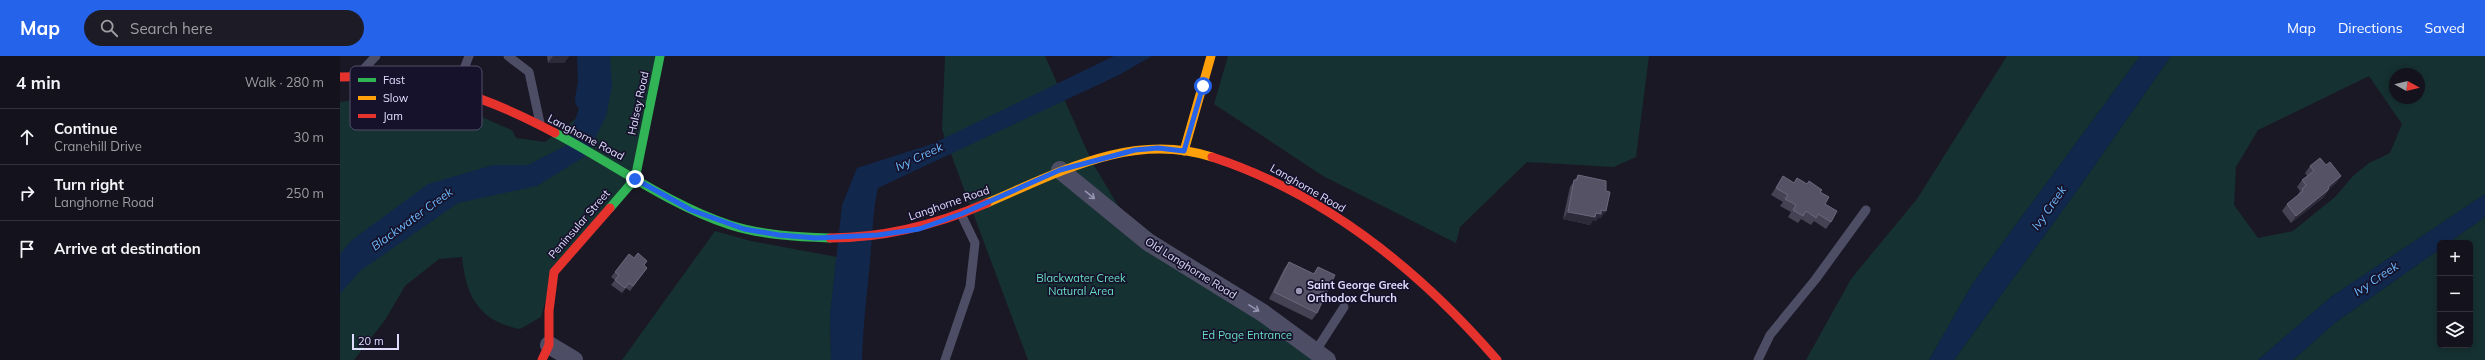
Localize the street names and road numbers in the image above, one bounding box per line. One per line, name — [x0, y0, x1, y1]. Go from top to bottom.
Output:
street label: Halsey Road — [624, 70, 652, 136]
street label: Langhorne Road — [545, 111, 627, 163]
street label: Langhorne Road — [1268, 161, 1348, 215]
street label: Langhorne Road — [907, 183, 991, 223]
street label: Peninsular Street — [545, 187, 613, 261]
street label: Old Langhorne Road — [1143, 234, 1239, 302]

